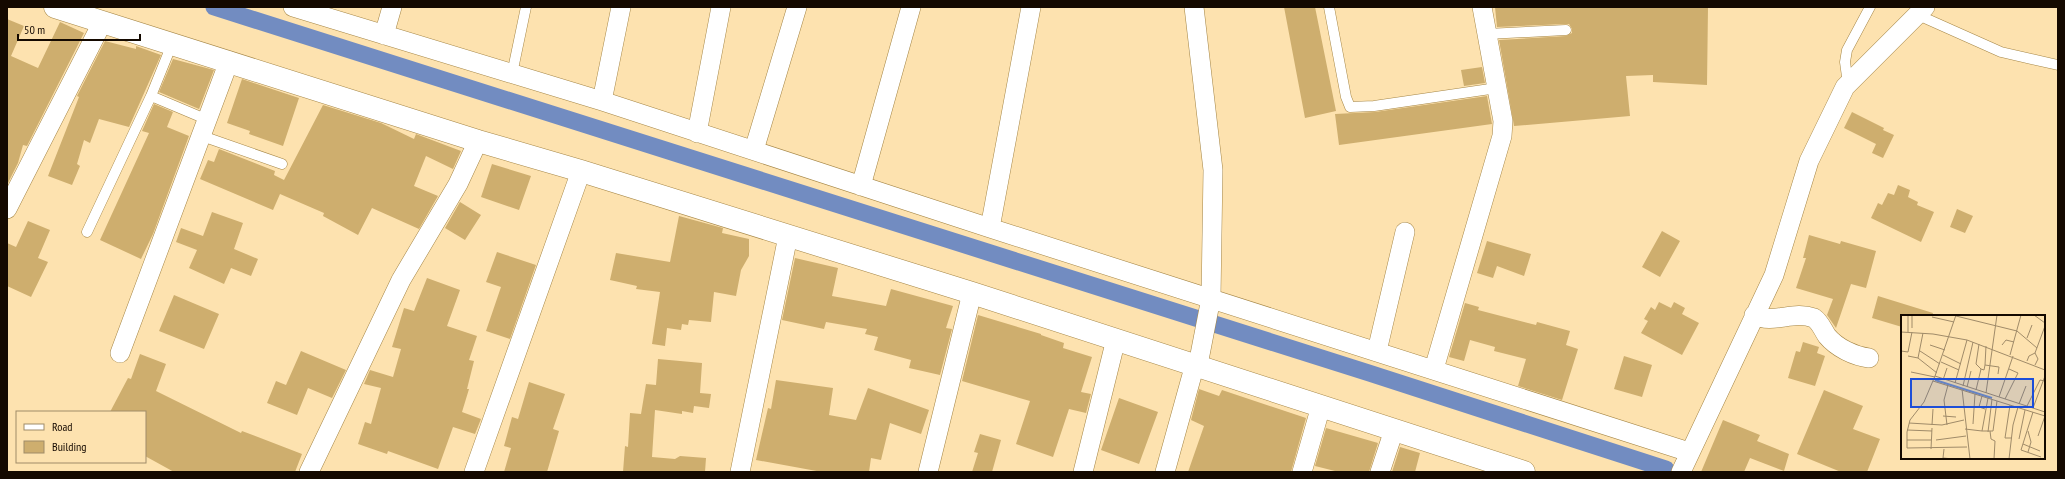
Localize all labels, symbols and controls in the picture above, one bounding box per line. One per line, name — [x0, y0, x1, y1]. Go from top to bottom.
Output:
scale bar — [18, 16, 140, 42]
text: 50 m — [24, 22, 45, 37]
inset map — [1901, 315, 2045, 459]
legend — [16, 411, 146, 463]
text: Road — [52, 419, 72, 434]
text: Building — [52, 439, 87, 454]

